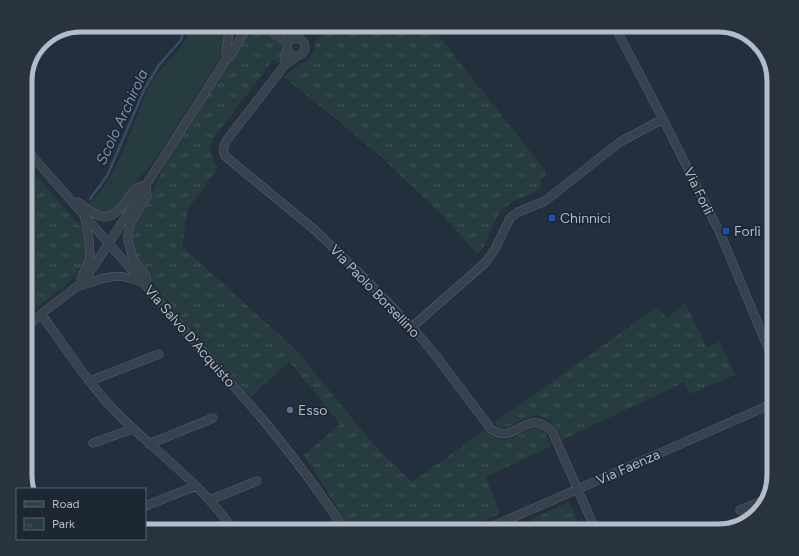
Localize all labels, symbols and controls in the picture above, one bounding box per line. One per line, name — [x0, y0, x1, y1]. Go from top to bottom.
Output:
water label: Scolo Archirola — [92, 66, 152, 168]
street label: Via Forlì — [680, 165, 718, 218]
place label: Chinnici — [560, 210, 611, 227]
marker: Chinnici — [547, 213, 557, 223]
place label: Forlì — [734, 223, 761, 240]
marker: Forlì — [721, 226, 731, 236]
street label: Via Paolo Borsellino — [326, 241, 423, 341]
street label: Via Salvo D'Acquisto — [141, 282, 239, 391]
place label: Esso — [298, 402, 327, 419]
marker: Esso — [285, 405, 295, 415]
street label: Via Faenza — [594, 446, 663, 489]
legend — [16, 488, 146, 540]
text: Road — [52, 497, 80, 511]
text: Park — [52, 517, 75, 531]

